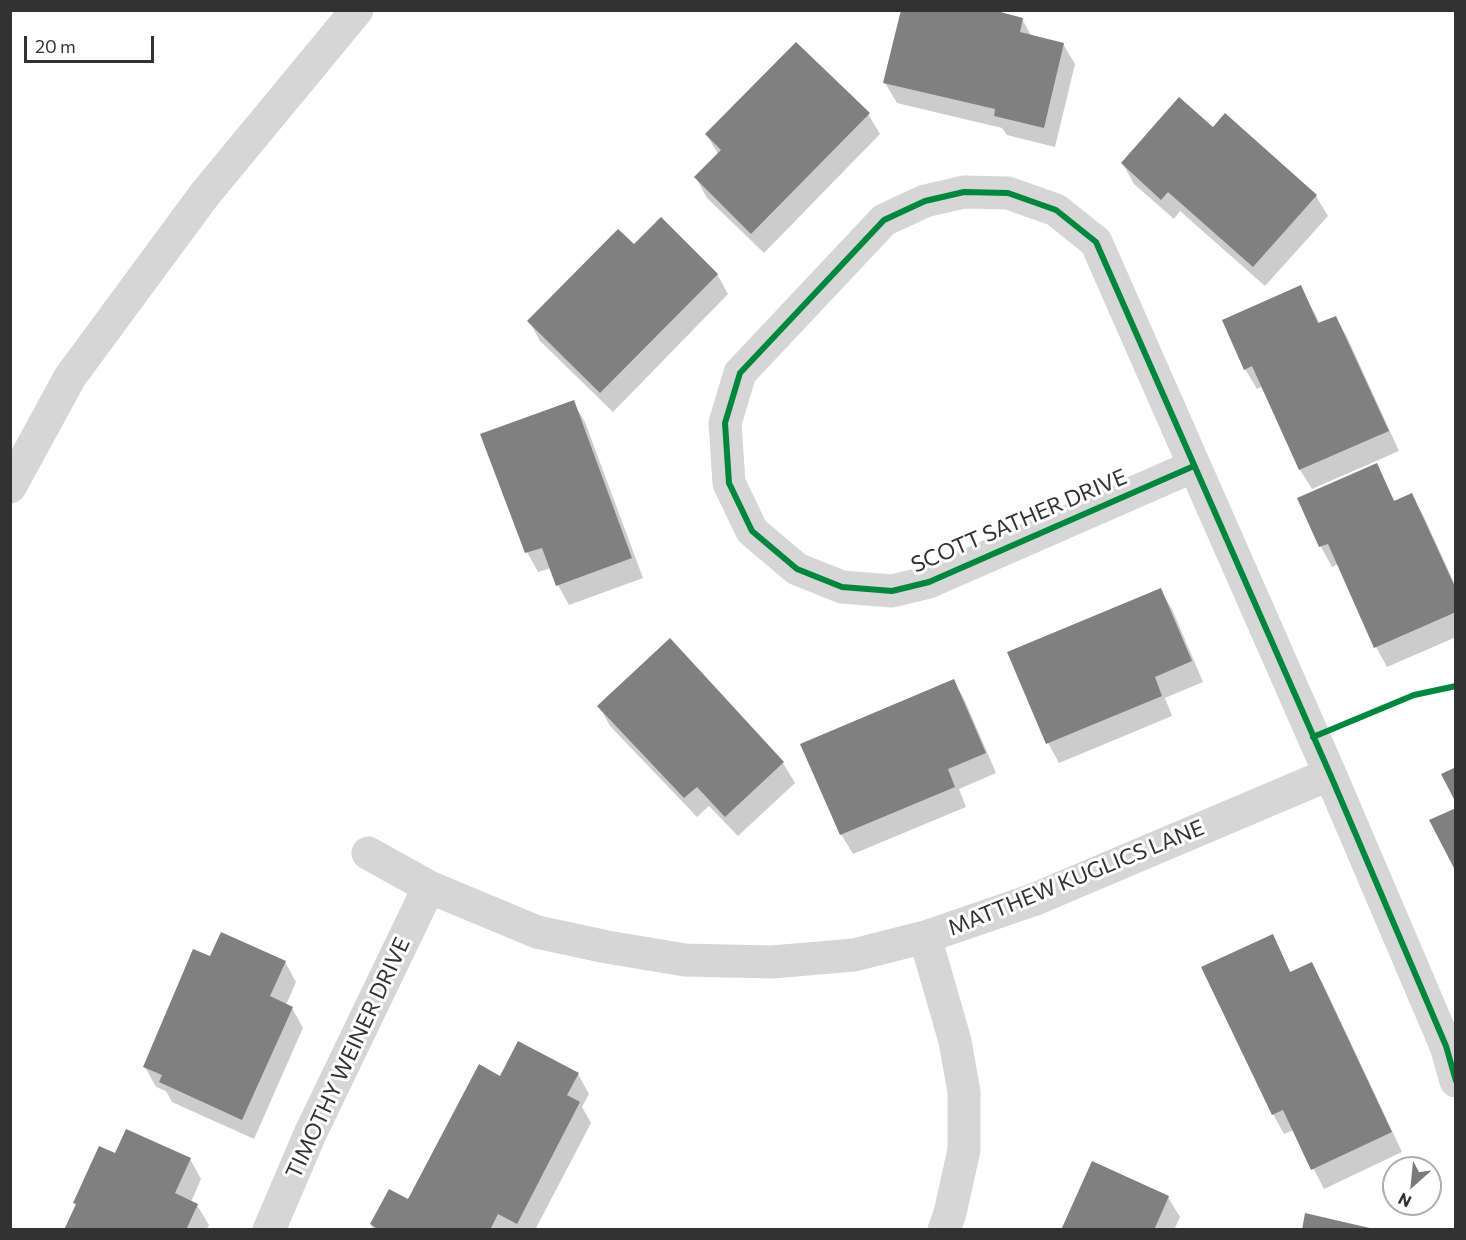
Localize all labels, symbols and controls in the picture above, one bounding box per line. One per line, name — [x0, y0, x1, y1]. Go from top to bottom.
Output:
scale bar — [27, 24, 158, 62]
text: 20 m — [35, 35, 76, 57]
street label: SCOTT SATHER DRIVE — [907, 464, 1131, 578]
street label: MATTHEW KUGLICS LANE — [944, 814, 1208, 942]
street label: TIMOTHY WEINER DRIVE — [280, 933, 416, 1183]
north arrow — [1382, 1156, 1442, 1216]
text: N — [1395, 1190, 1414, 1212]

